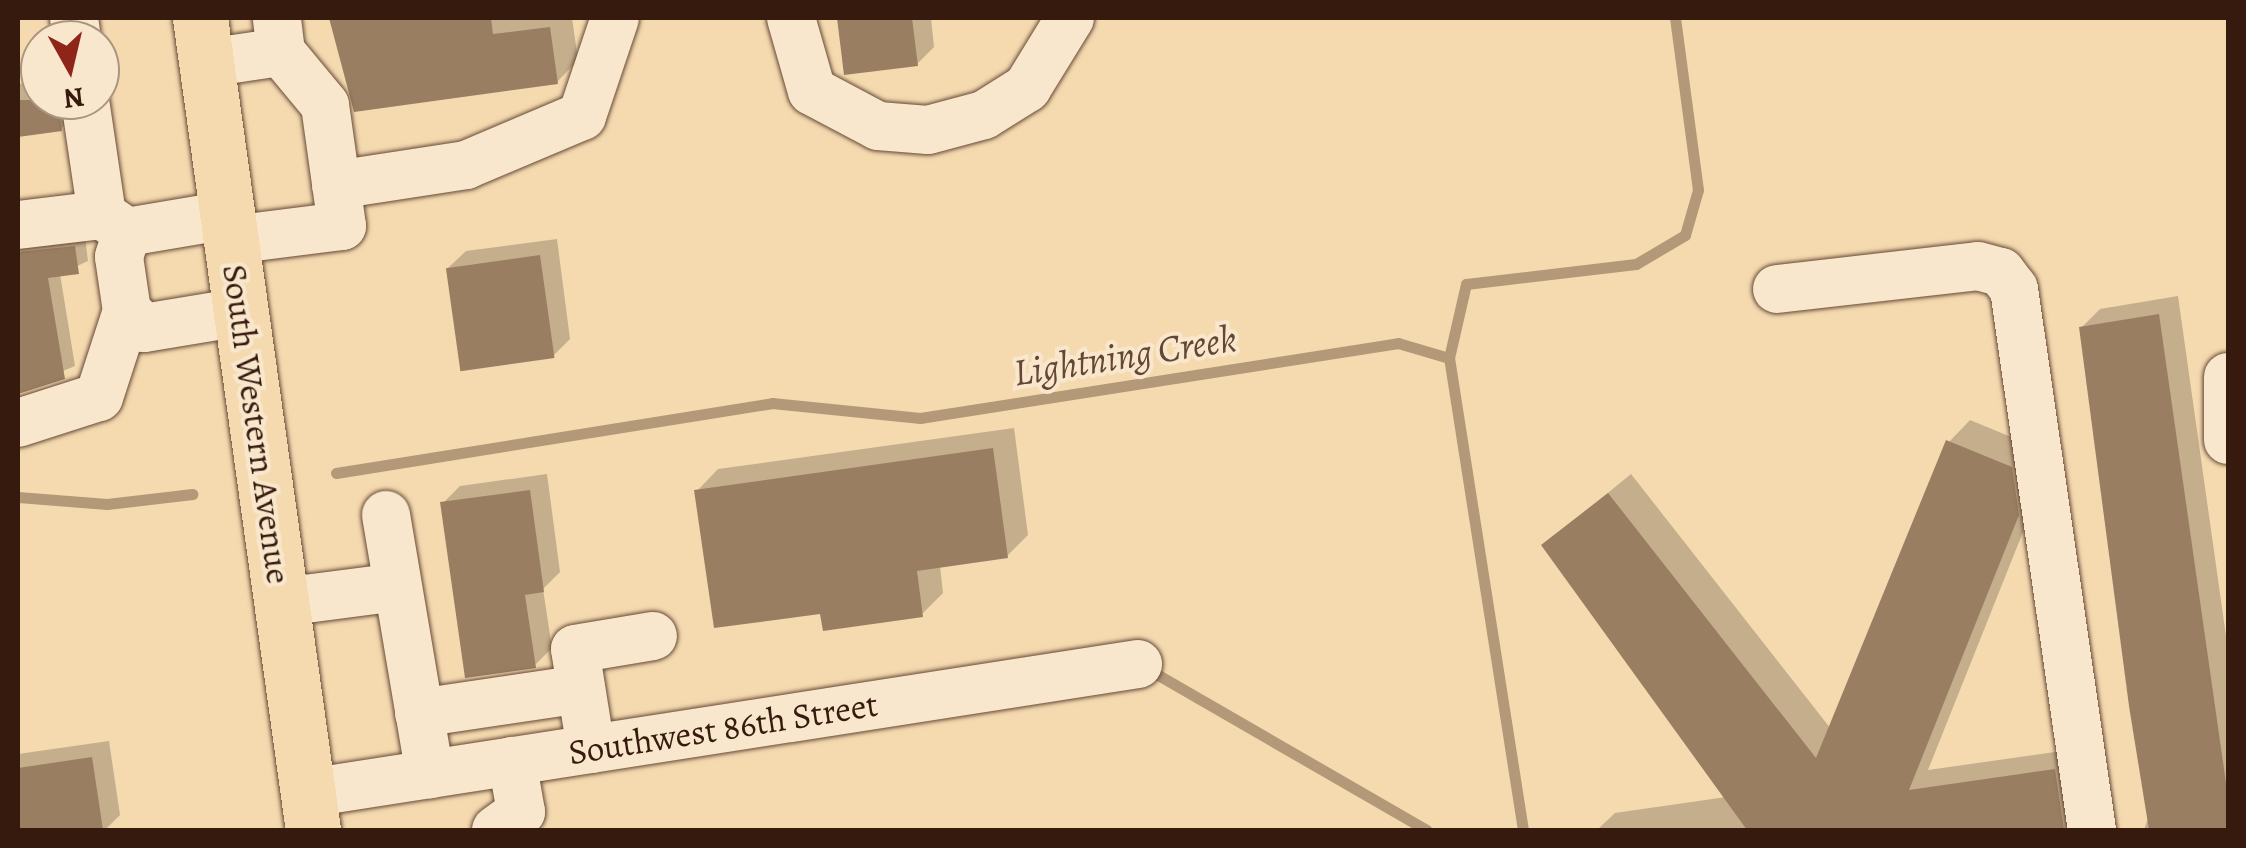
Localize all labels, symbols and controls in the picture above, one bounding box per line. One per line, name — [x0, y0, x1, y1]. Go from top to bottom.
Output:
north arrow — [20, 20, 120, 120]
text: N — [61, 77, 87, 118]
street label: South Western Avenue — [214, 262, 300, 586]
water label: Lightning Creek — [1010, 316, 1240, 396]
street label: Southwest 86th Street — [565, 683, 881, 773]

